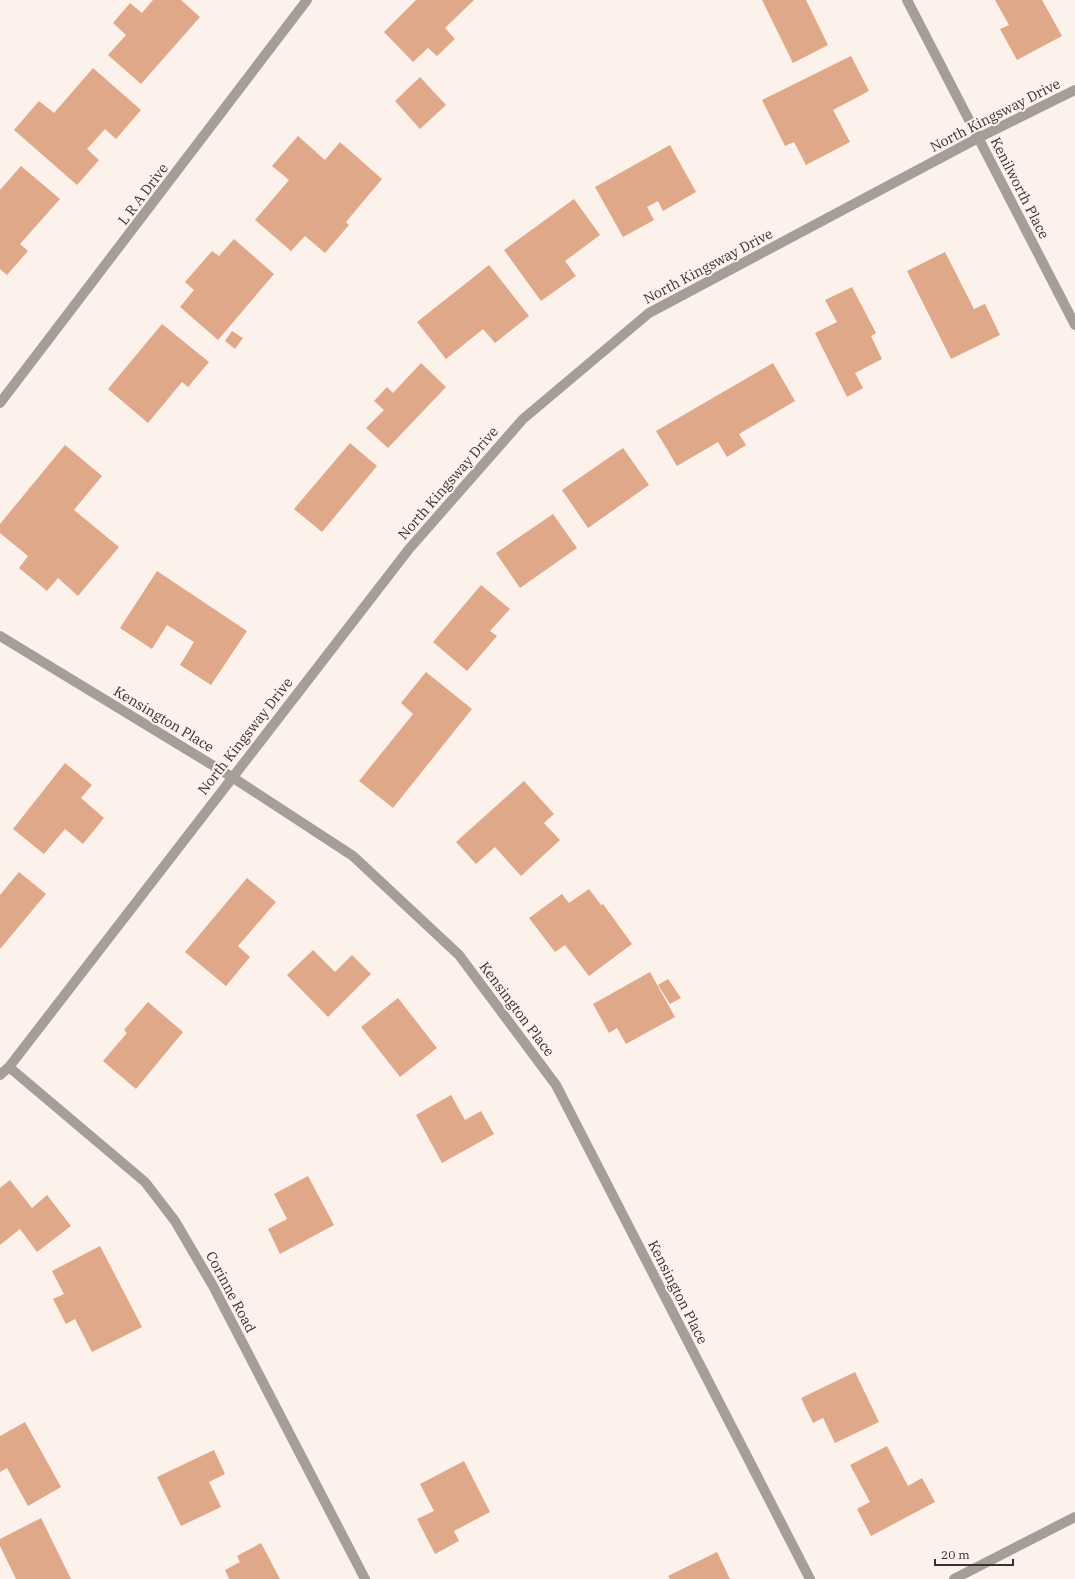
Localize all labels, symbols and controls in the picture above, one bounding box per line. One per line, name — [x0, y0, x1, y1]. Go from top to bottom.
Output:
street label: North Kingsway Drive — [927, 74, 1063, 156]
street label: Kenilworth Place — [987, 134, 1053, 242]
street label: L R A Drive — [114, 160, 172, 228]
street label: North Kingsway Drive — [640, 224, 776, 308]
street label: North Kingsway Drive — [394, 423, 502, 543]
street label: North Kingsway Drive — [194, 674, 296, 798]
street label: Kensington Place — [110, 682, 218, 756]
street label: Kensington Place — [476, 958, 558, 1060]
street label: Kensington Place — [644, 1237, 712, 1347]
street label: Corinne Road — [202, 1248, 260, 1336]
scale bar — [935, 1541, 1013, 1567]
text: 20 m — [941, 1547, 970, 1562]

